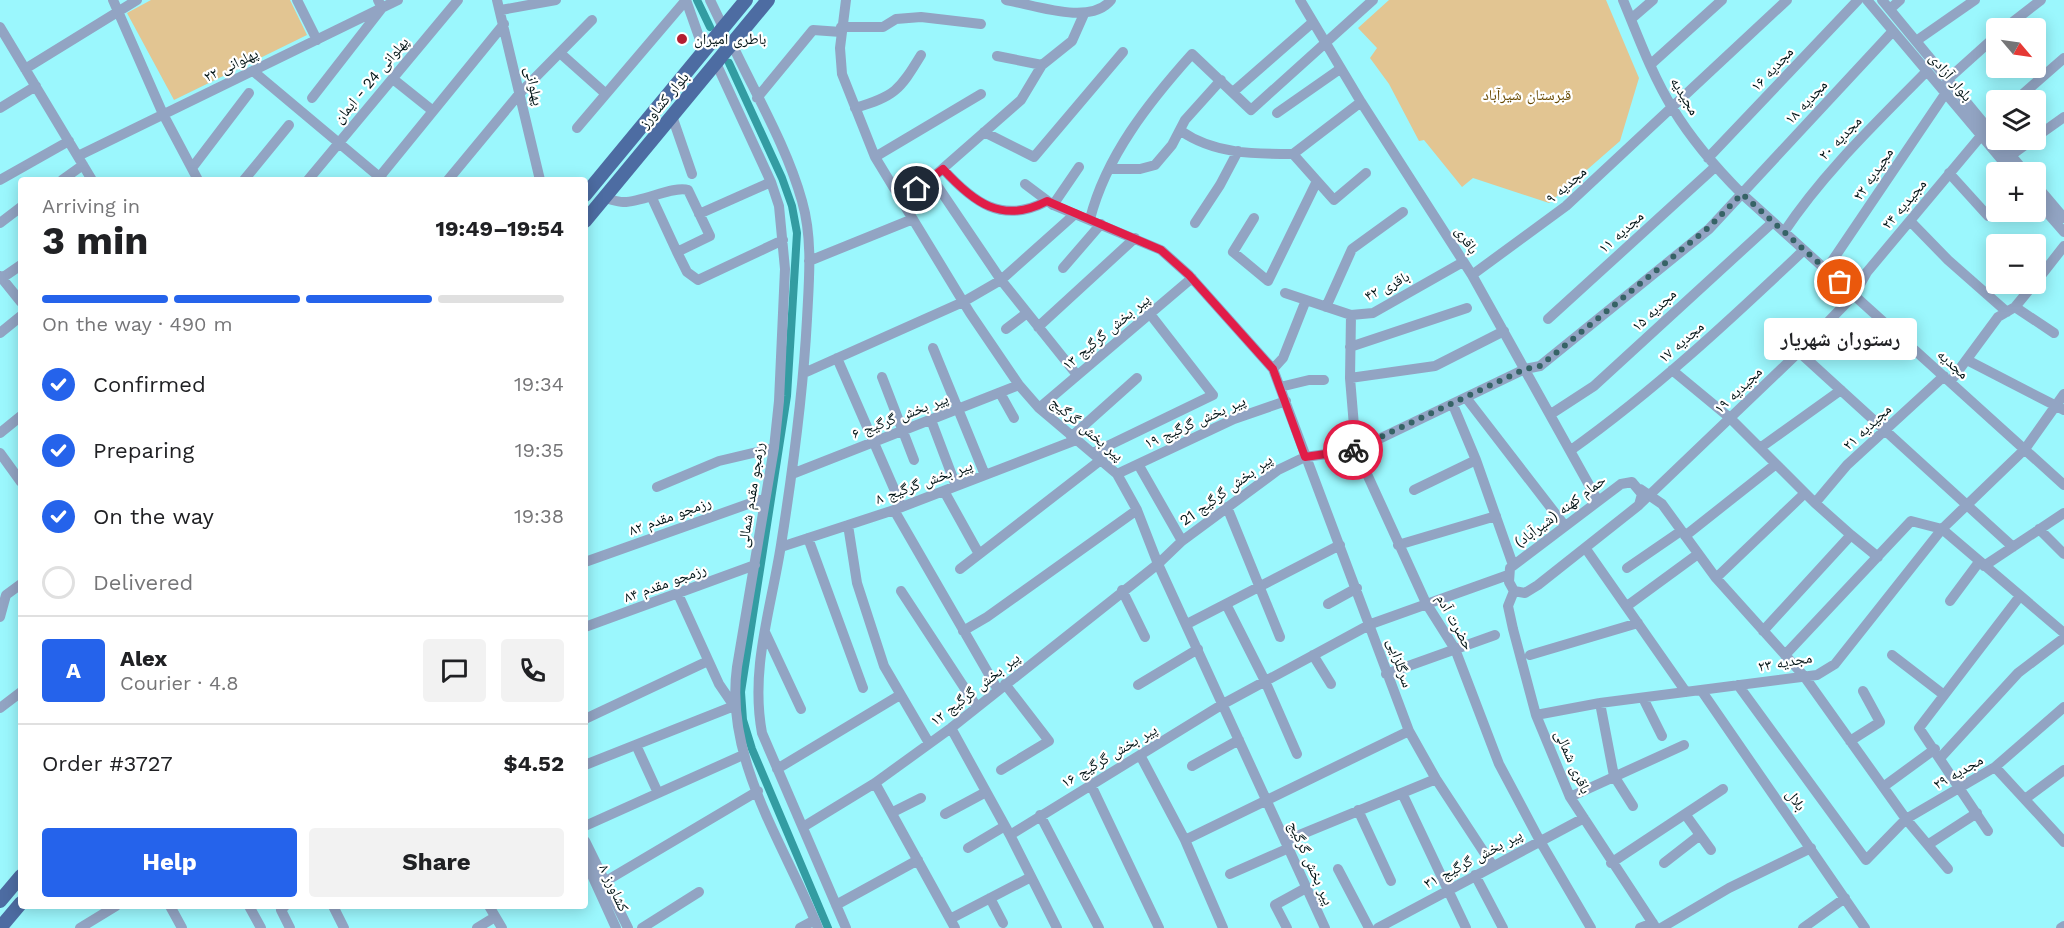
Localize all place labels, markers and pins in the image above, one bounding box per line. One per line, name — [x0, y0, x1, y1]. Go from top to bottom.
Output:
place label: باطری امیران — [694, 30, 767, 49]
marker: باطری امیران — [675, 32, 689, 46]
pin — [891, 163, 942, 214]
pin — [1814, 256, 1865, 307]
callout: رستوران شهریار — [1764, 318, 1916, 360]

